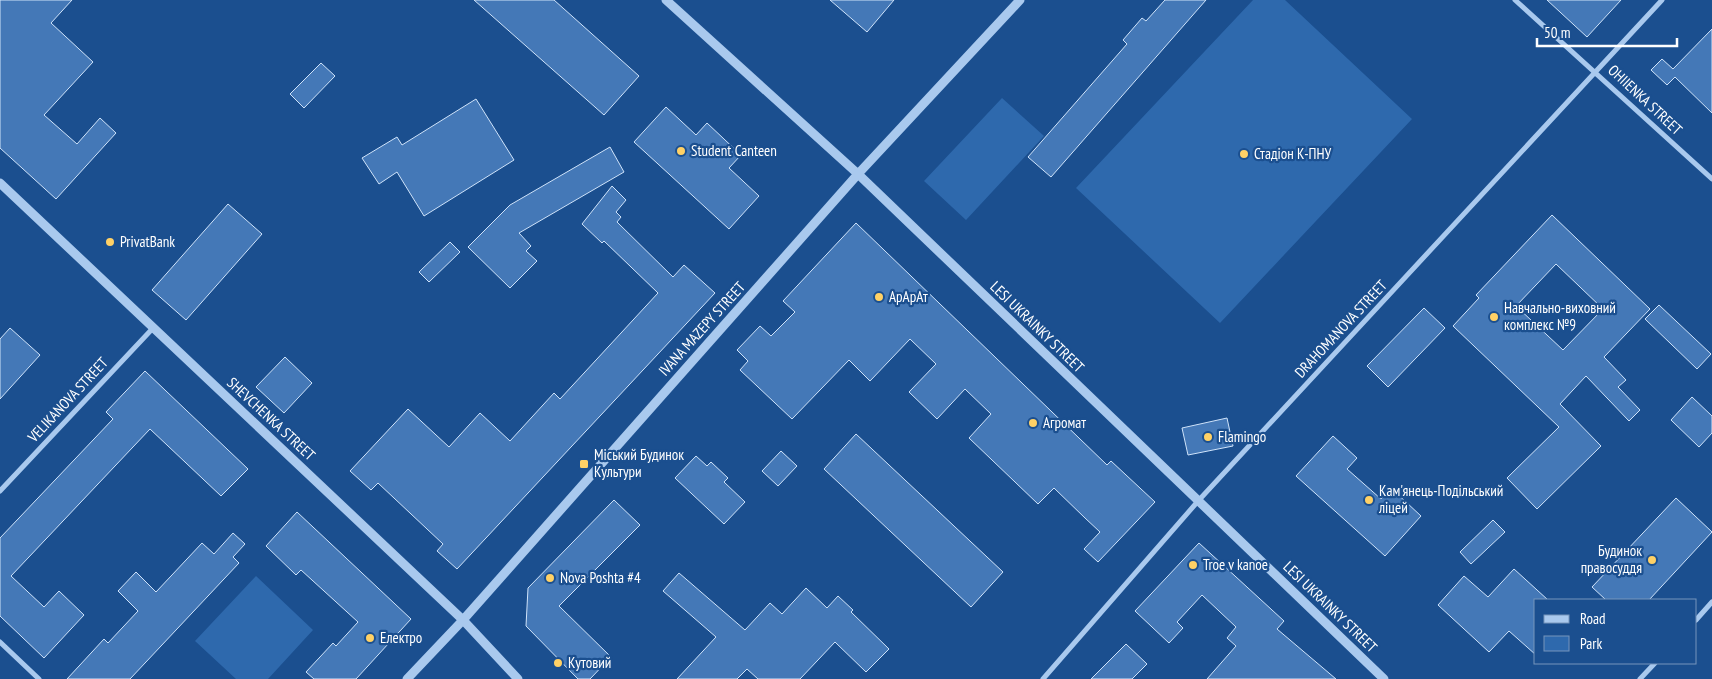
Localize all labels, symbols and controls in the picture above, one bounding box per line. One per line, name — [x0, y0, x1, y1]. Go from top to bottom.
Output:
scale bar — [1537, 15, 1677, 47]
text: 50 m — [1544, 23, 1570, 42]
street label: OHIIENKA STREET — [1604, 60, 1687, 139]
place label: Student Canteen — [691, 141, 777, 160]
place label: Стадіон К-ПНУ — [1254, 144, 1332, 163]
marker: Student Canteen — [675, 145, 687, 157]
marker: Стадіон К-ПНУ — [1238, 148, 1250, 160]
place label: PrivatBank — [120, 232, 175, 251]
marker: PrivatBank — [104, 236, 116, 248]
street label: DRAHOMANOVA STREET — [1290, 276, 1391, 381]
street label: IVANA MAZEPY STREET — [654, 277, 749, 380]
street label: LESI UKRAINKY STREET — [986, 277, 1088, 376]
place label: АрАрАт — [889, 287, 928, 306]
marker: АрАрАт — [873, 291, 885, 303]
place label: Навчально-виховний комплекс №9 — [1504, 298, 1616, 334]
marker: Навчально-виховний комплекс №9 — [1488, 311, 1500, 323]
street label: VELIKANOVA STREET — [23, 353, 112, 447]
street label: SHEVCHENKA STREET — [223, 373, 320, 465]
place label: Агромат — [1043, 413, 1086, 432]
marker: Агромат — [1027, 417, 1039, 429]
place label: Flamingo — [1218, 427, 1266, 446]
marker: Flamingo — [1202, 431, 1214, 443]
place label: Міський Будинок Культури — [594, 445, 684, 481]
marker: Міський Будинок Культури — [578, 458, 590, 470]
place label: Кам'янець-Подільський ліцей — [1378, 481, 1503, 517]
marker: Кам'янець-Подільський ліцей — [1363, 494, 1375, 506]
place label: Будинок правосуддя — [1581, 541, 1642, 577]
marker: Будинок правосуддя — [1646, 554, 1658, 566]
place label: Troe v kanoe — [1203, 555, 1268, 574]
street label: LESI UKRAINKY STREET — [1279, 557, 1381, 656]
marker: Troe v kanoe — [1187, 559, 1199, 571]
place label: Nova Poshta #4 — [560, 568, 641, 587]
marker: Nova Poshta #4 — [544, 572, 556, 584]
legend — [1534, 599, 1697, 664]
text: Road — [1580, 609, 1606, 628]
place label: Електро — [380, 628, 422, 647]
marker: Електро — [364, 632, 376, 644]
text: Park — [1580, 634, 1602, 653]
place label: Кутовий — [568, 653, 611, 672]
marker: Кутовий — [552, 657, 564, 669]

